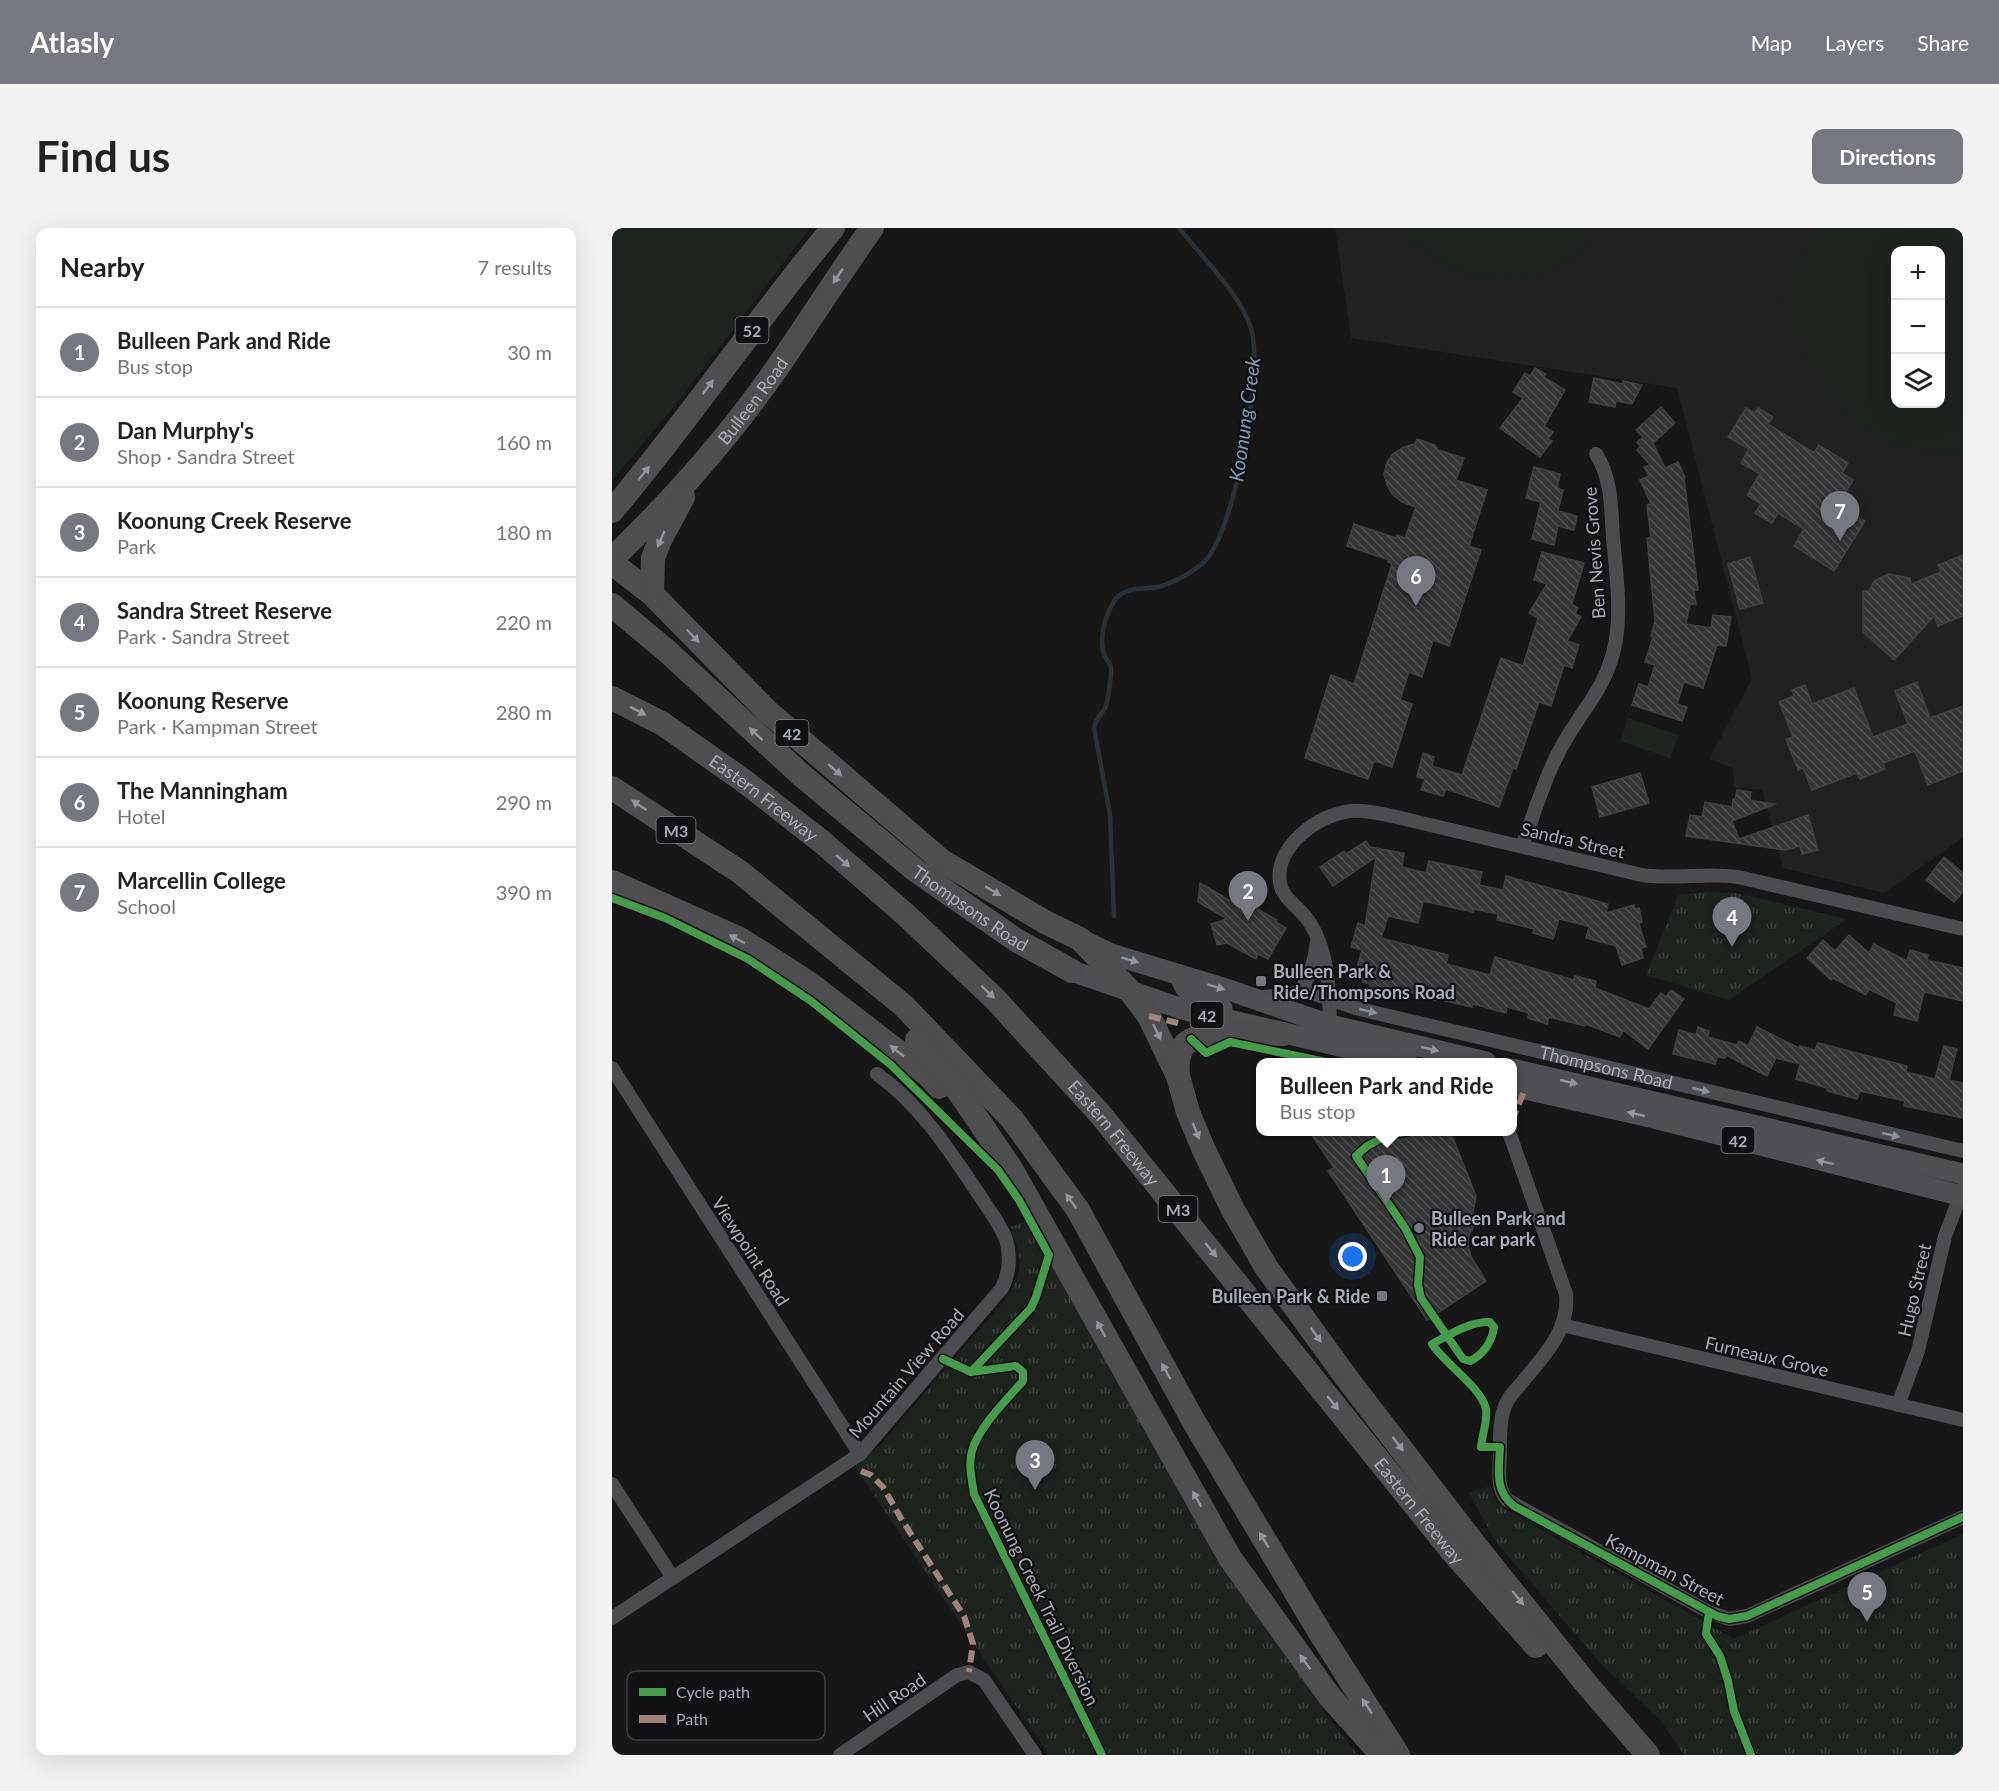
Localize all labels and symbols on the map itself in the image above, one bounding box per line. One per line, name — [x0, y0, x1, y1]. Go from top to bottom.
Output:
one-way arrow — [833, 268, 844, 284]
road number: 52 — [736, 317, 768, 343]
street label: Bulleen Road — [712, 353, 792, 449]
water label: Koonung Creek — [1223, 354, 1265, 483]
one-way arrow — [702, 380, 714, 395]
one-way arrow — [637, 466, 649, 481]
street label: Ben Nevis Grove — [1578, 486, 1610, 620]
pin: 7 — [1820, 492, 1860, 541]
one-way arrow — [657, 530, 666, 547]
pin: 6 — [1396, 556, 1436, 606]
one-way arrow — [686, 628, 700, 642]
one-way arrow — [629, 706, 646, 715]
road number: 42 — [776, 720, 808, 746]
one-way arrow — [750, 728, 764, 742]
street label: Eastern Freeway — [705, 749, 823, 846]
one-way arrow — [827, 763, 842, 777]
one-way arrow — [631, 800, 647, 811]
road number: M3 — [656, 817, 696, 843]
street label: Sandra Street — [1519, 817, 1628, 863]
one-way arrow — [836, 854, 851, 868]
street label: Thompsons Road — [908, 861, 1032, 956]
pin: 2 — [1228, 872, 1268, 921]
one-way arrow — [985, 886, 1002, 896]
pin: 4 — [1712, 898, 1752, 947]
one-way arrow — [729, 934, 746, 944]
one-way arrow — [1121, 956, 1139, 965]
place label: Bulleen Park & Ride/Thompsons Road — [1273, 960, 1455, 1003]
marker: Bulleen Park & Ride/Thompsons Road — [1254, 974, 1268, 988]
one-way arrow — [1207, 983, 1225, 992]
one-way arrow — [980, 985, 995, 999]
road number: 42 — [1190, 1002, 1224, 1028]
one-way arrow — [1359, 1007, 1378, 1017]
one-way arrow — [1152, 1024, 1161, 1041]
street label: Thompsons Road — [1537, 1041, 1675, 1093]
one-way arrow — [889, 1045, 904, 1057]
one-way arrow — [1421, 1045, 1439, 1055]
street label: Eastern Freeway — [1064, 1075, 1165, 1190]
one-way arrow — [1560, 1078, 1578, 1088]
one-way arrow — [1692, 1086, 1710, 1096]
one-way arrow — [1626, 1109, 1645, 1118]
one-way arrow — [1191, 1123, 1201, 1141]
road number: 42 — [1722, 1127, 1754, 1153]
one-way arrow — [1882, 1130, 1900, 1140]
pin: 1 — [1366, 1156, 1406, 1205]
one-way arrow — [1816, 1156, 1834, 1166]
street label: Viewpoint Road — [708, 1192, 794, 1310]
one-way arrow — [1065, 1193, 1077, 1209]
road number: M3 — [1158, 1196, 1198, 1222]
place label: Bulleen Park and Ride car park — [1431, 1207, 1566, 1250]
marker: Bulleen Park and Ride car park — [1412, 1221, 1426, 1235]
street label: Hugo Street — [1893, 1241, 1936, 1339]
your location — [1338, 1242, 1367, 1271]
one-way arrow — [1205, 1243, 1217, 1258]
place label: Bulleen Park & Ride — [1212, 1285, 1370, 1307]
marker: Bulleen Park & Ride — [1375, 1289, 1389, 1303]
street label: Mountain View Road — [844, 1304, 968, 1442]
one-way arrow — [1097, 1321, 1107, 1338]
one-way arrow — [1310, 1327, 1322, 1343]
street label: Furneaux Grove — [1703, 1331, 1831, 1381]
one-way arrow — [1161, 1363, 1171, 1380]
one-way arrow — [1327, 1395, 1340, 1411]
one-way arrow — [1391, 1436, 1404, 1452]
pin: 3 — [1016, 1440, 1054, 1490]
street label: Eastern Freeway — [1370, 1453, 1470, 1569]
street label: Koonung Creek Trail Diversion — [980, 1485, 1104, 1709]
one-way arrow — [1192, 1491, 1202, 1508]
street label: Kampman Street — [1602, 1528, 1729, 1610]
one-way arrow — [1259, 1532, 1270, 1548]
pin: 5 — [1848, 1572, 1886, 1622]
one-way arrow — [1511, 1590, 1524, 1606]
one-way arrow — [1299, 1654, 1311, 1670]
street label: Hill Road — [858, 1668, 930, 1726]
legend — [627, 1671, 825, 1740]
text: Cycle path — [676, 1682, 750, 1701]
one-way arrow — [1361, 1698, 1372, 1714]
text: Path — [676, 1709, 708, 1728]

